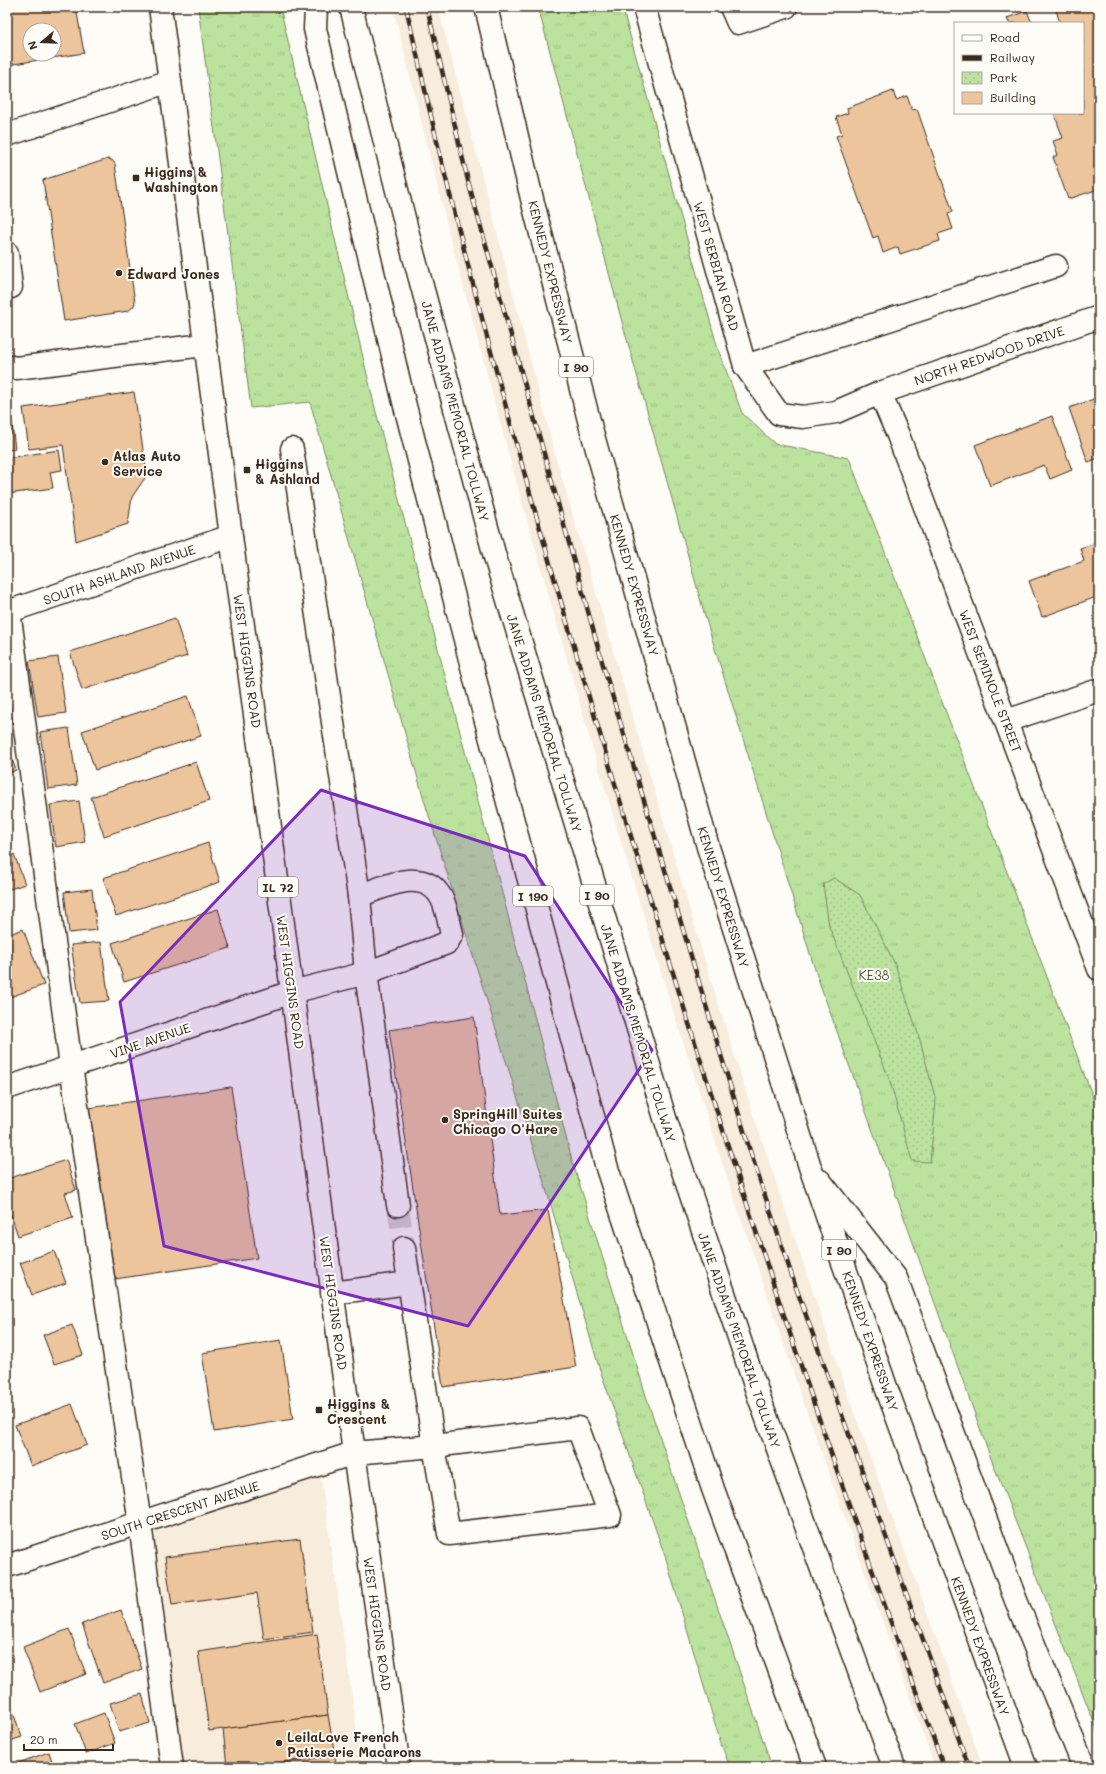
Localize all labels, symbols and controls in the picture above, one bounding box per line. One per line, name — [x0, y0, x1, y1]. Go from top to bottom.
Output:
north arrow — [22, 22, 62, 62]
legend — [954, 22, 1084, 114]
text: Road — [990, 29, 1020, 45]
text: N — [24, 39, 41, 52]
text: Railway — [990, 49, 1035, 65]
text: Park — [990, 69, 1017, 85]
text: Building — [990, 89, 1036, 105]
place label: Higgins & Washington — [144, 163, 218, 195]
marker: Higgins & Washington — [131, 173, 141, 183]
street label: KENNEDY EXPRESSWAY — [525, 199, 577, 345]
street label: WEST SERBIAN ROAD — [690, 199, 744, 333]
place label: Edward Jones — [127, 265, 219, 282]
marker: Edward Jones — [114, 268, 124, 278]
street label: JANE ADDAMS MEMORIAL TOLLWAY — [418, 299, 494, 523]
street label: NORTH REDWOOD DRIVE — [912, 321, 1066, 389]
road number: I 90 — [559, 357, 593, 377]
place label: Atlas Auto Service — [113, 447, 181, 479]
place label: Higgins & Ashland — [255, 455, 320, 487]
marker: Atlas Auto Service — [100, 457, 110, 467]
marker: Higgins & Ashland — [242, 465, 252, 475]
street label: KENNEDY EXPRESSWAY — [607, 512, 663, 658]
street label: SOUTH ASHLAND AVENUE — [41, 540, 197, 608]
street label: WEST HIGGINS ROAD — [230, 593, 266, 729]
street label: WEST SEMINOLE STREET — [956, 607, 1026, 755]
street label: JANE ADDAMS MEMORIAL TOLLWAY — [504, 612, 586, 834]
street label: KENNEDY EXPRESSWAY — [694, 824, 754, 970]
road number: IL 72 — [258, 877, 298, 897]
road number: I 90 — [580, 885, 614, 905]
road number: I 190 — [513, 886, 553, 906]
street label: WEST HIGGINS ROAD — [273, 914, 309, 1050]
street label: JANE ADDAMS MEMORIAL TOLLWAY — [598, 922, 680, 1144]
park label: KE38 — [859, 966, 890, 983]
street label: VINE AVENUE — [108, 1018, 192, 1062]
place label: SpringHill Suites Chicago O'Hare — [453, 1105, 562, 1137]
marker: SpringHill Suites Chicago O'Hare — [440, 1115, 450, 1125]
street label: JANE ADDAMS MEMORIAL TOLLWAY — [695, 1230, 785, 1450]
street label: WEST HIGGINS ROAD — [316, 1235, 352, 1371]
road number: I 90 — [822, 1240, 856, 1260]
street label: KENNEDY EXPRESSWAY — [839, 1269, 903, 1413]
place label: Higgins & Crescent — [327, 1395, 390, 1427]
marker: Higgins & Crescent — [314, 1405, 324, 1415]
street label: SOUTH CRESCENT AVENUE — [99, 1476, 261, 1544]
street label: WEST HIGGINS ROAD — [360, 1556, 396, 1692]
street label: KENNEDY EXPRESSWAY — [948, 1574, 1014, 1718]
scale bar — [24, 1726, 113, 1752]
place label: LeilaLove French Patisserie Macarons — [287, 1728, 421, 1760]
text: 20 m — [30, 1731, 58, 1747]
marker: LeilaLove French Patisserie Macarons — [274, 1738, 284, 1748]

